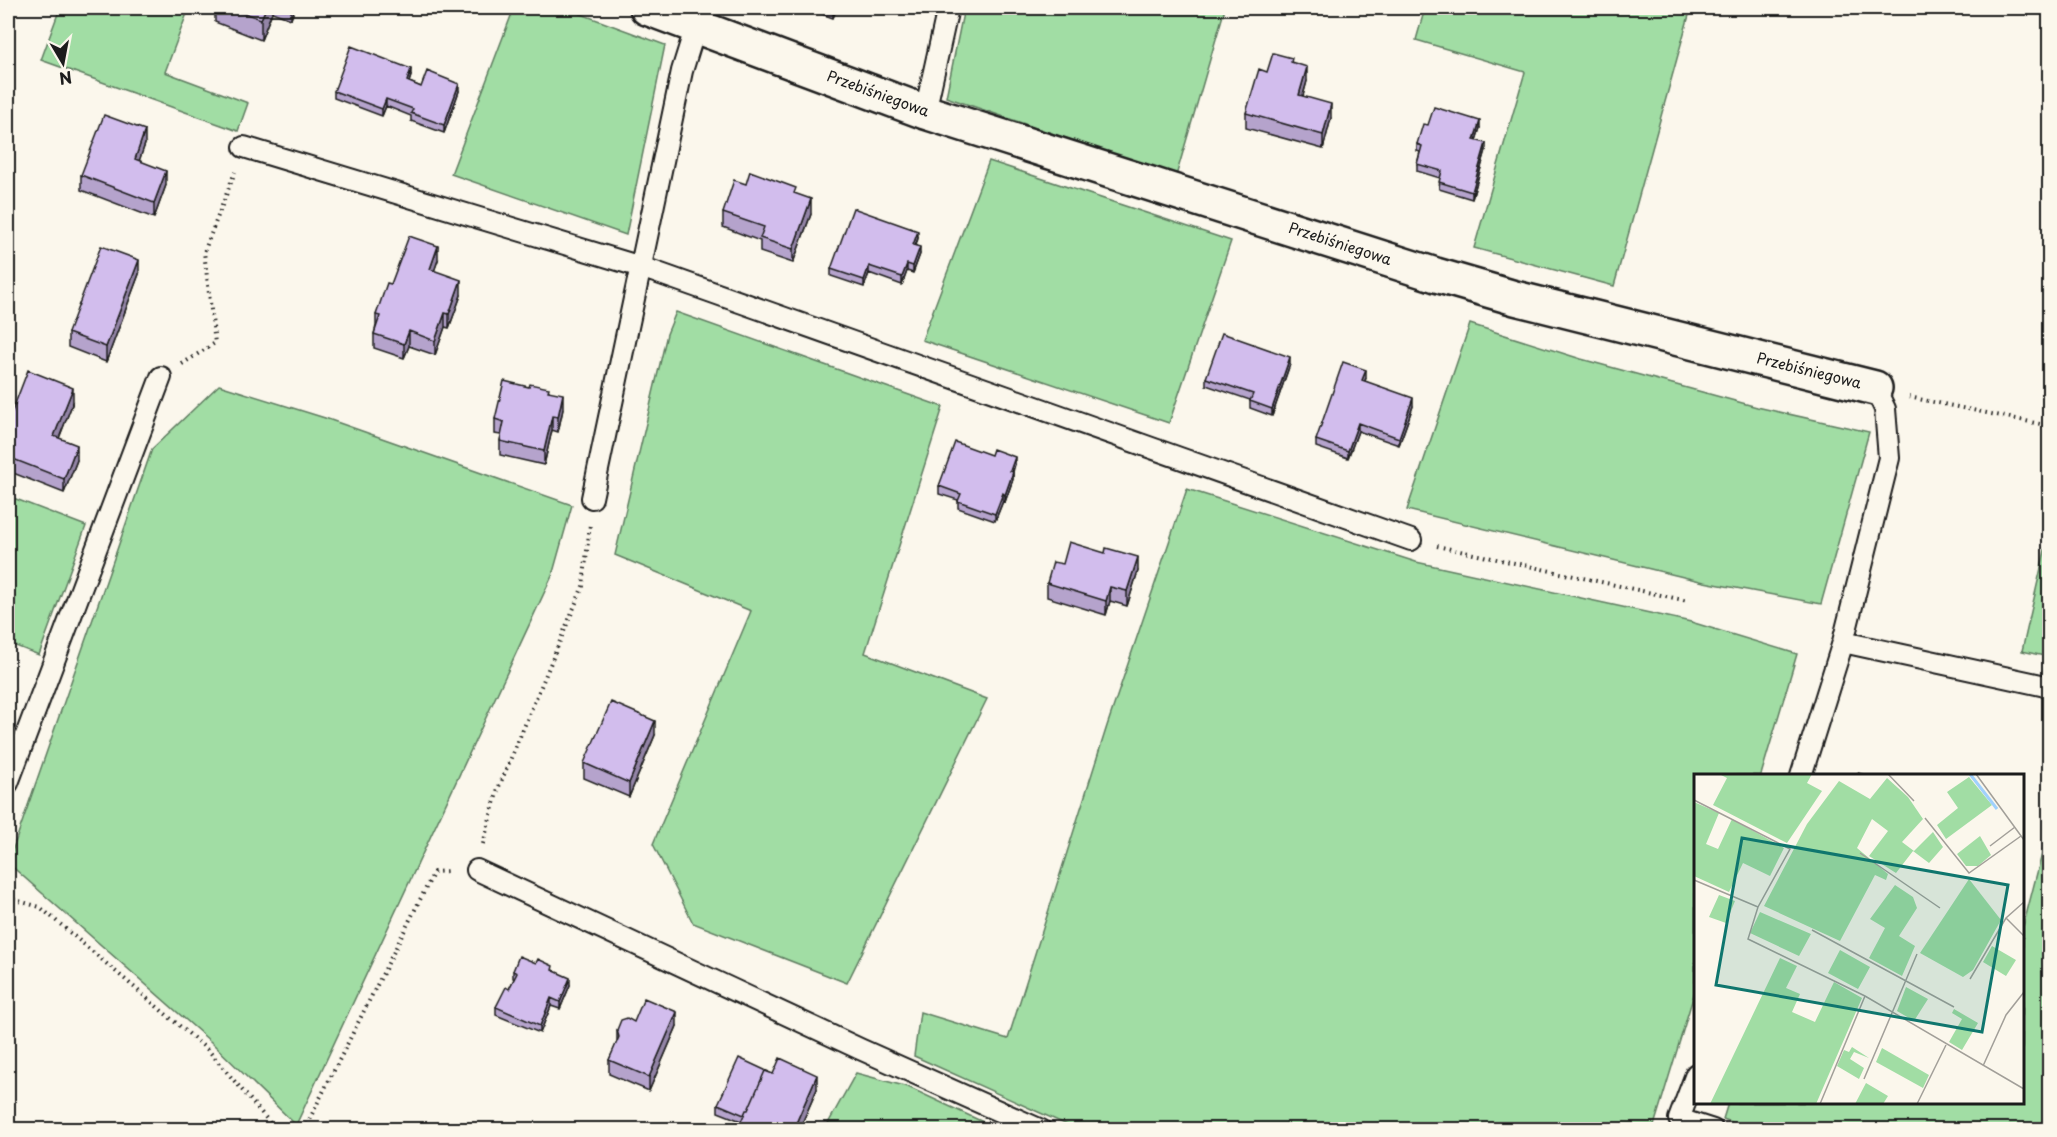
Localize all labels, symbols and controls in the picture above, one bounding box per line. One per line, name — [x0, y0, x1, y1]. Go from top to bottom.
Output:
north arrow — [33, 33, 93, 93]
street label: Przebiśniegowa — [824, 63, 933, 122]
text: N — [57, 66, 74, 92]
street label: Przebiśniegowa — [1286, 215, 1396, 270]
street label: Przebiśniegowa — [1755, 345, 1865, 394]
inset map — [1694, 774, 2024, 1104]

